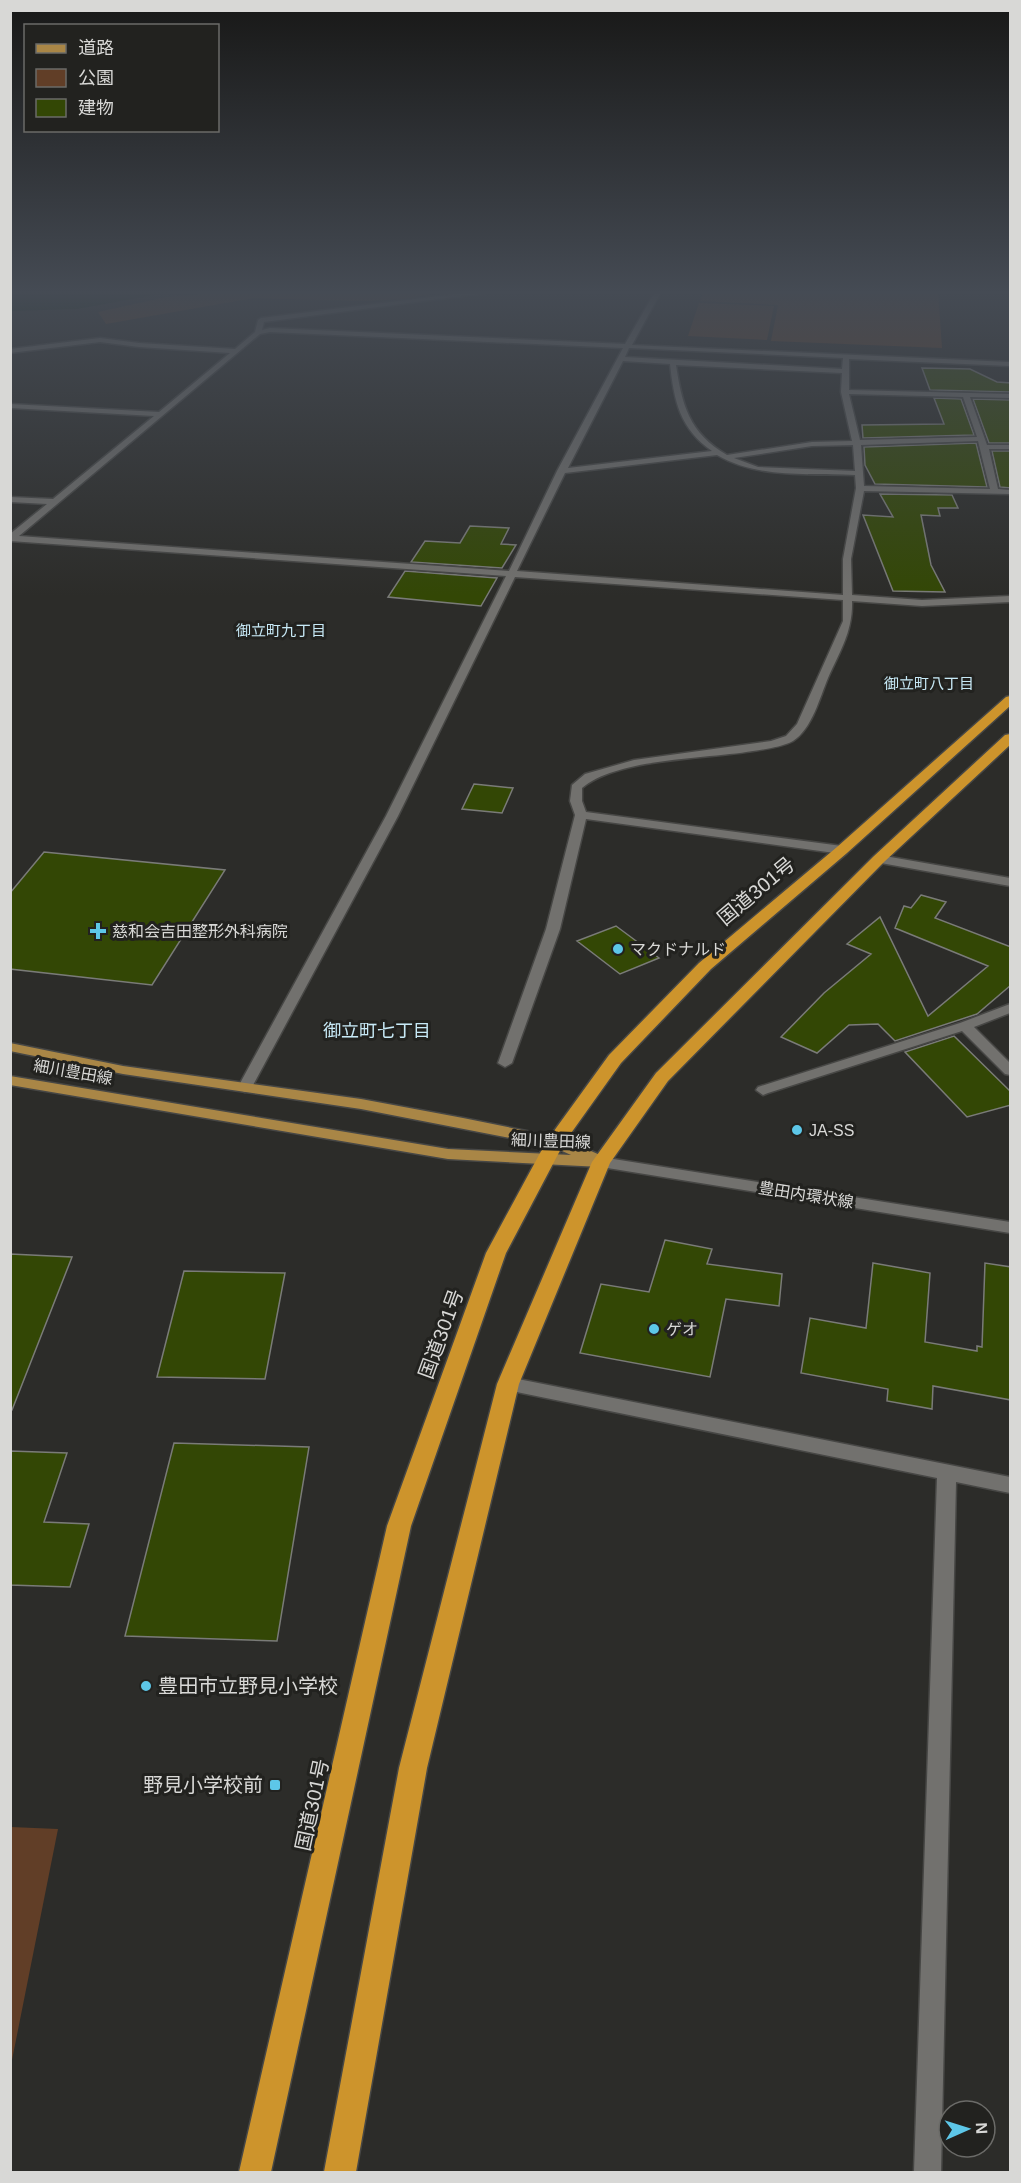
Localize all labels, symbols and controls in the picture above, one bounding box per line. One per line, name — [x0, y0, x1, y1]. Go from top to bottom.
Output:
legend — [24, 24, 219, 132]
text: 道路 — [78, 38, 114, 58]
text: 公園 — [78, 68, 114, 88]
text: 建物 — [78, 98, 114, 118]
district label: 御立町九丁目 — [236, 622, 326, 639]
district label: 御立町八丁目 — [884, 675, 974, 692]
street label: 国道301号 — [713, 853, 799, 929]
marker: 慈和会吉田整形外科病院 — [89, 922, 107, 940]
place label: 慈和会吉田整形外科病院 — [112, 923, 288, 940]
place label: マクドナルド — [630, 941, 726, 958]
marker: マクドナルド — [611, 942, 625, 956]
district label: 御立町七丁目 — [323, 1021, 431, 1041]
street label: 細川豊田線 — [32, 1057, 114, 1087]
place label: JA-SS — [809, 1122, 854, 1139]
marker: JA-SS — [790, 1123, 804, 1137]
street label: 細川豊田線 — [511, 1131, 591, 1151]
street label: 豊田内環状線 — [757, 1179, 855, 1211]
street label: 国道301号 — [415, 1286, 467, 1382]
place label: ゲオ — [666, 1321, 698, 1338]
marker: ゲオ — [647, 1322, 661, 1336]
place label: 豊田市立野見小学校 — [158, 1675, 338, 1697]
marker: 豊田市立野見小学校 — [139, 1679, 153, 1693]
street label: 国道301号 — [292, 1757, 332, 1853]
place label: 野見小学校前 — [143, 1774, 263, 1796]
marker: 野見小学校前 — [268, 1778, 282, 1792]
north arrow — [937, 2099, 997, 2159]
text: N — [973, 2122, 990, 2134]

